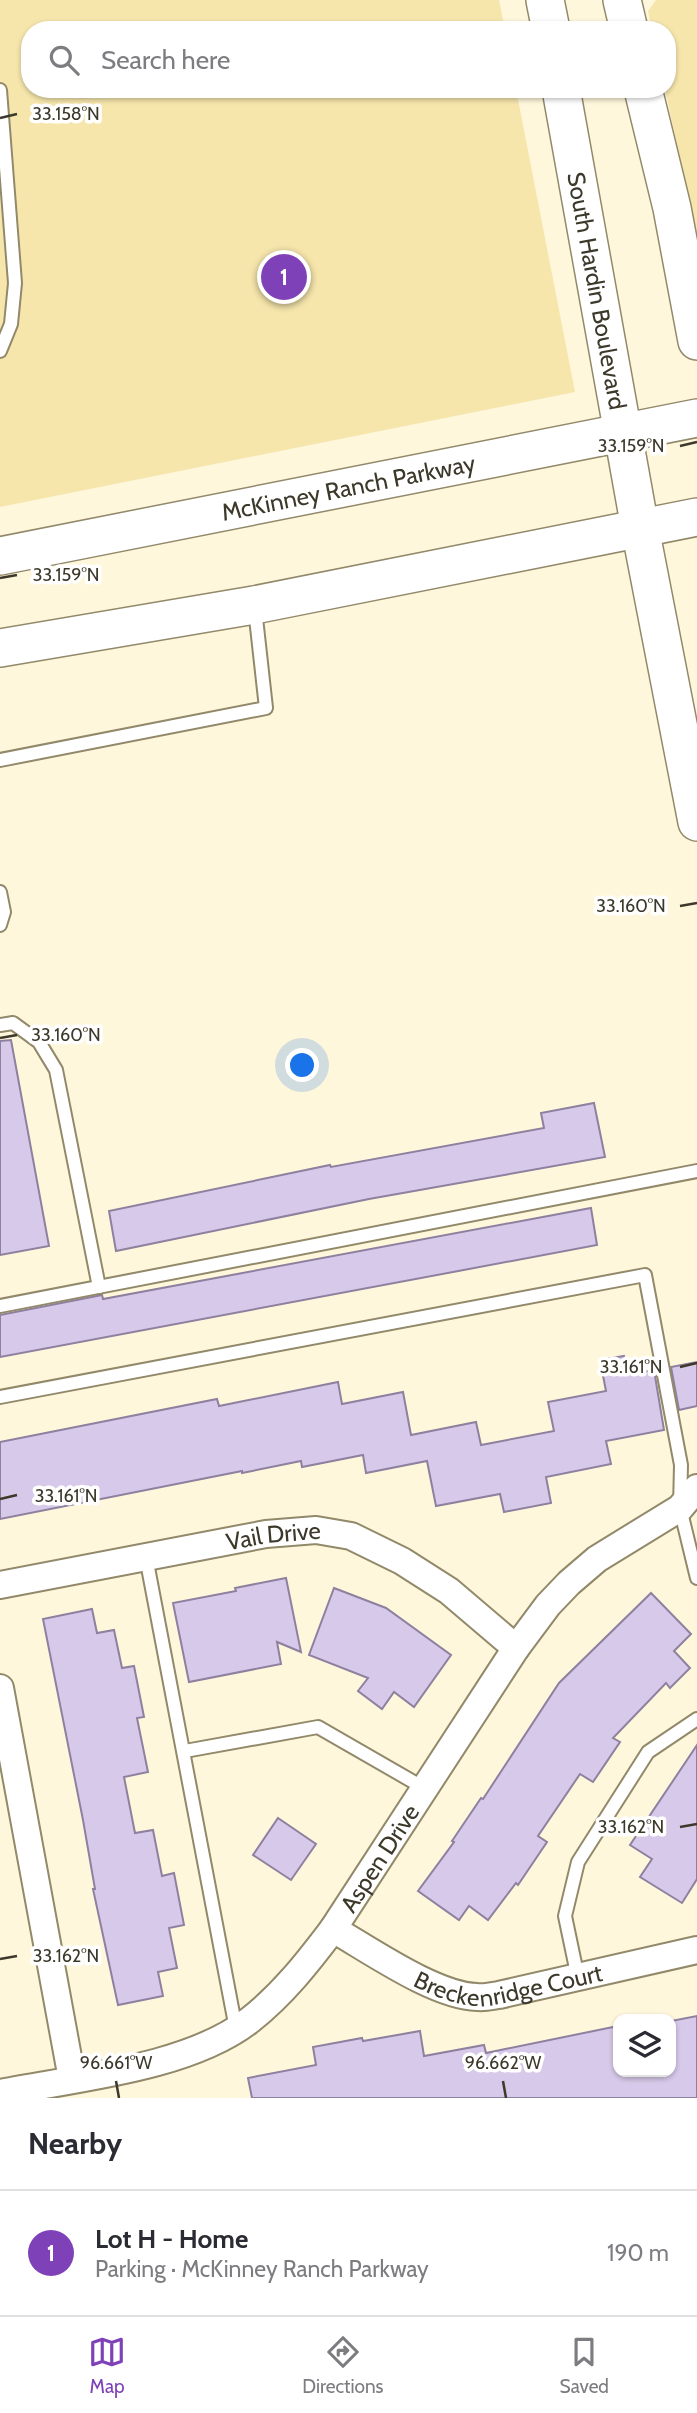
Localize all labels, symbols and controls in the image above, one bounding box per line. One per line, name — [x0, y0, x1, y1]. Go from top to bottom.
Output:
search box — [21, 21, 676, 98]
icon: search — [45, 41, 83, 79]
text: Search here — [101, 44, 230, 76]
text: 33.158°N — [32, 103, 100, 125]
street label: South Hardin Boulevard — [562, 170, 633, 412]
pin: 1 — [261, 251, 307, 303]
text: 33.159°N — [598, 435, 664, 457]
street label: McKinney Ranch Parkway — [219, 448, 478, 526]
text: 33.159°N — [33, 564, 99, 586]
text: 33.160°N — [596, 895, 666, 917]
text: 33.160°N — [31, 1024, 101, 1046]
your location — [285, 1048, 319, 1082]
text: 33.161°N — [600, 1356, 662, 1378]
text: 33.161°N — [35, 1485, 97, 1507]
street label: Vail Drive — [224, 1515, 322, 1556]
street label: Aspen Drive — [333, 1799, 425, 1918]
text: 33.162°N — [598, 1816, 664, 1838]
text: 33.162°N — [33, 1945, 99, 1967]
street label: Breckenridge Court — [410, 1958, 605, 2012]
map controls — [613, 2014, 676, 2077]
button: layers — [613, 2014, 676, 2077]
text: 96.661°W — [80, 2052, 152, 2074]
text: 96.662°W — [465, 2052, 541, 2074]
text: Nearby — [28, 2125, 122, 2162]
text: Lot H - Home — [95, 2223, 248, 2255]
text: 1 — [47, 2239, 55, 2267]
text: 190 m — [607, 2239, 669, 2267]
text: Parking · McKinney Ranch Parkway — [95, 2255, 429, 2283]
tab: Map — [88, 2333, 126, 2398]
tab: Directions — [302, 2333, 383, 2398]
tab: Saved — [560, 2333, 609, 2398]

